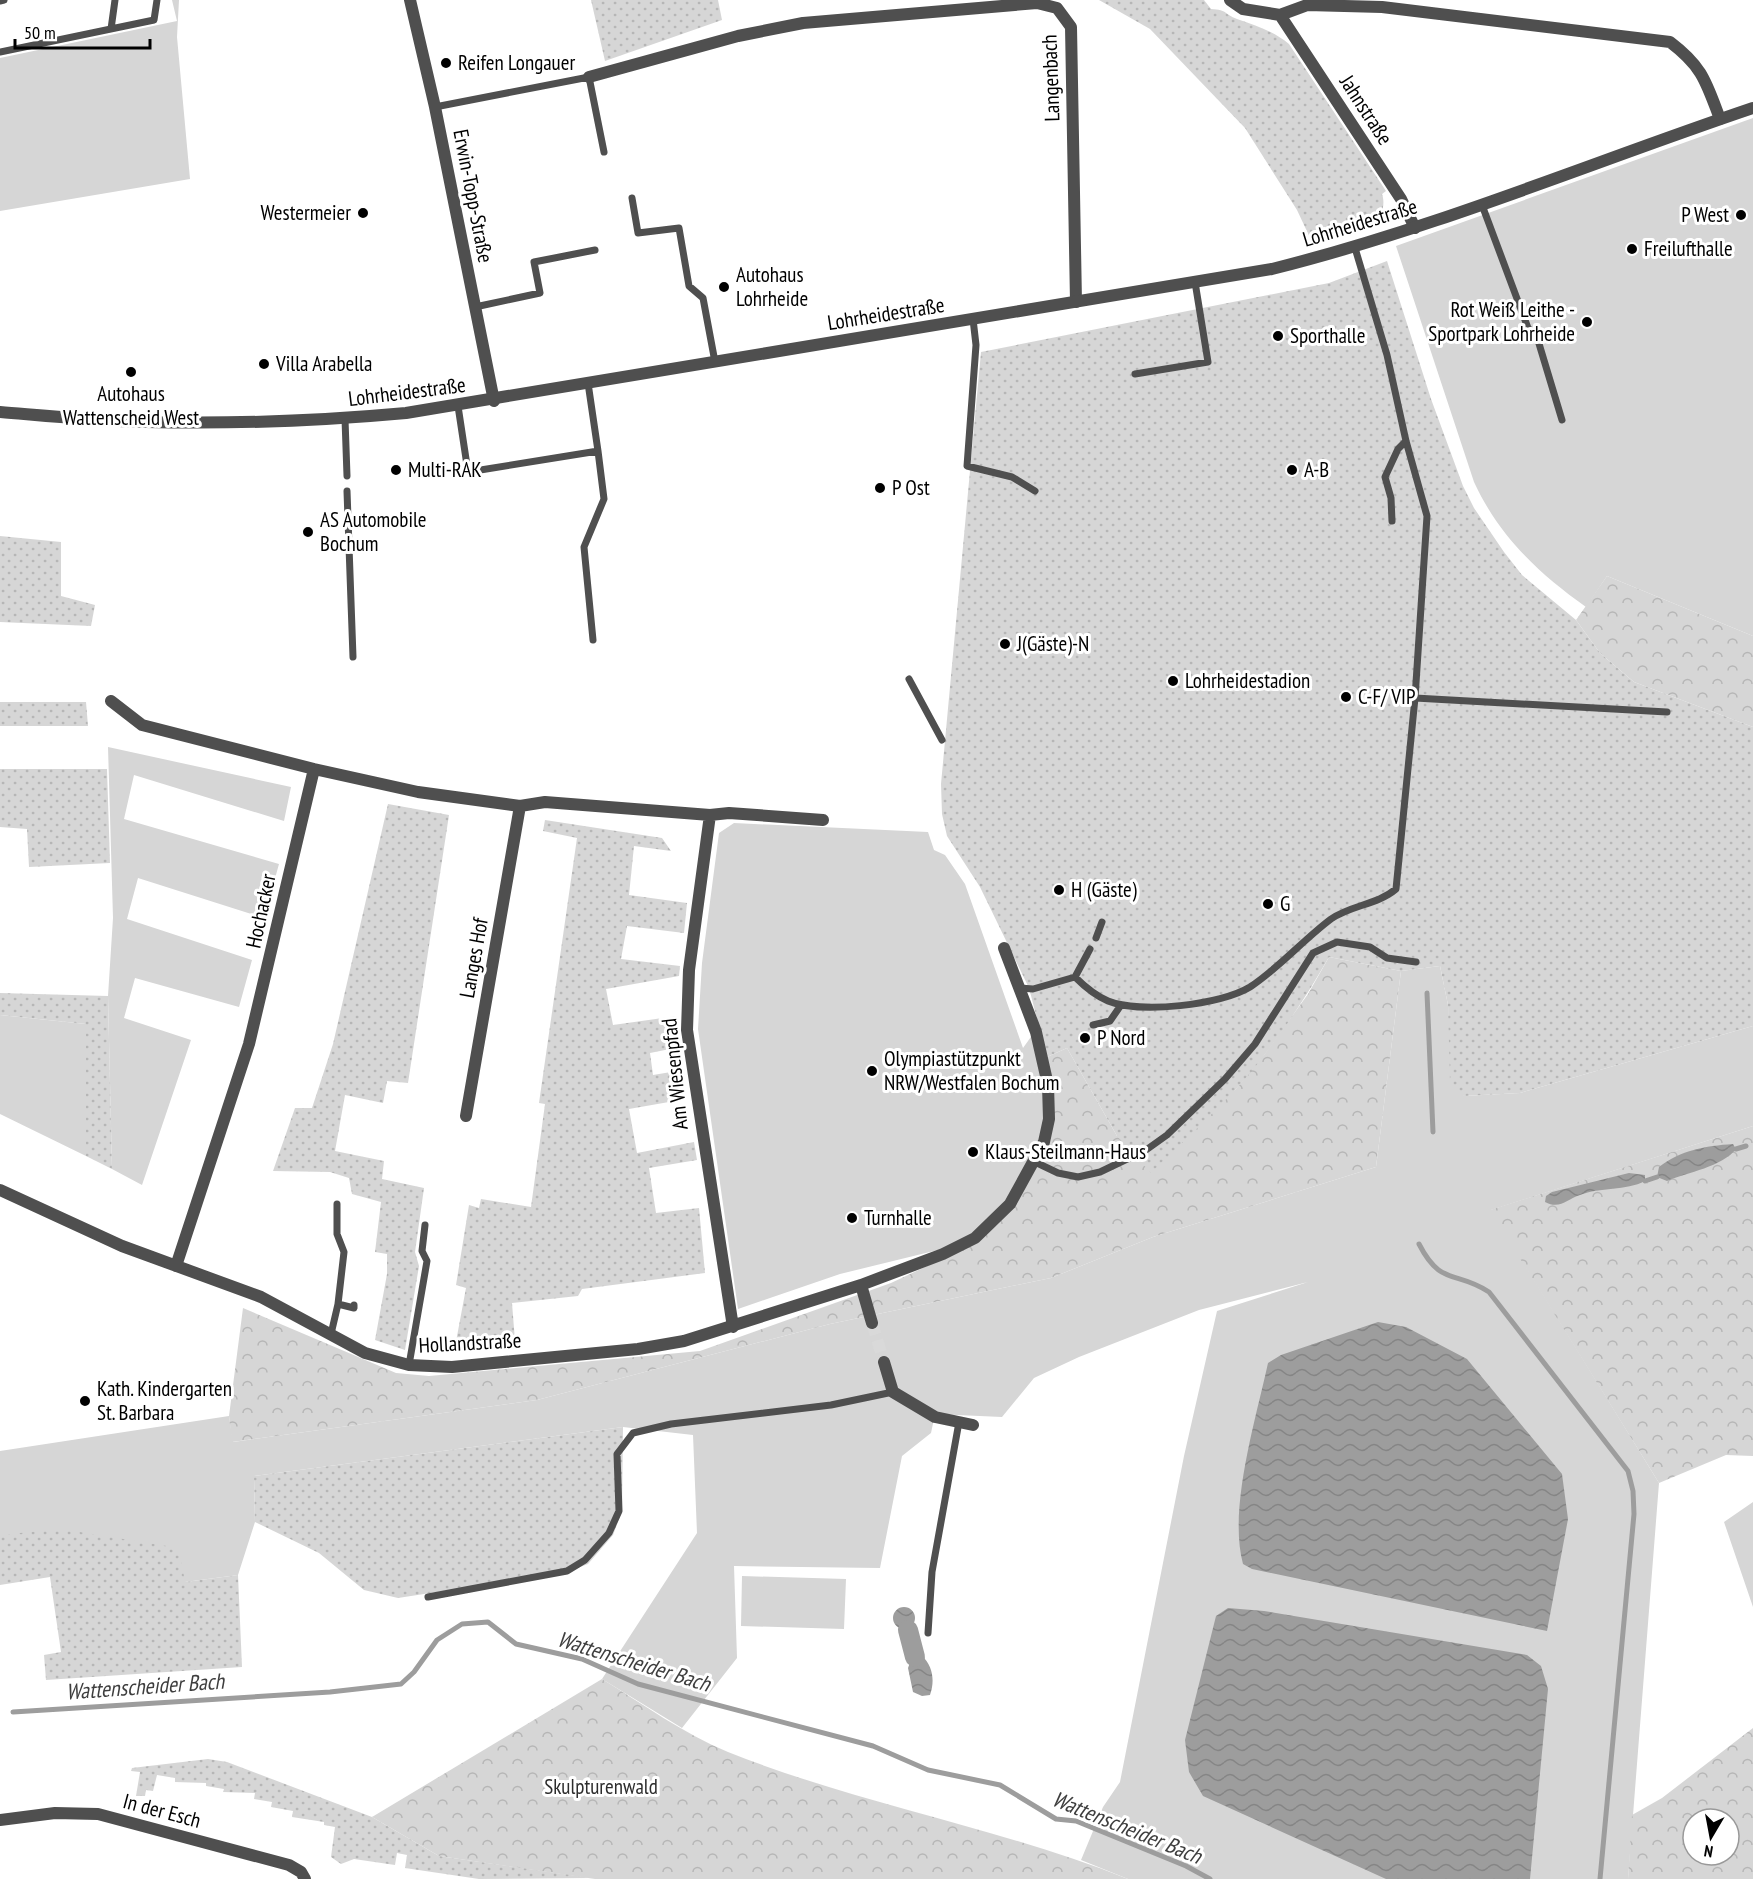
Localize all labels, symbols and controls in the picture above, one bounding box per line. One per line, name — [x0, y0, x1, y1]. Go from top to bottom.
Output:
scale bar — [15, 12, 150, 50]
text: 50 m — [24, 21, 56, 44]
street label: Langenbach — [1035, 34, 1066, 122]
place label: Reifen Longauer — [458, 49, 575, 76]
marker: Reifen Longauer — [439, 56, 453, 70]
street label: Jahnstraße — [1333, 69, 1399, 150]
street label: Erwin-Topp-Straße — [447, 127, 500, 265]
street label: Lohrheidestraße — [1299, 192, 1420, 253]
place label: Westermeier — [261, 199, 351, 226]
place label: P West — [1681, 201, 1729, 228]
marker: Westermeier — [356, 206, 370, 220]
marker: P West — [1734, 208, 1748, 222]
place label: Freilufthalle — [1644, 235, 1733, 262]
marker: Freilufthalle — [1625, 242, 1639, 256]
place label: Autohaus Lohrheide — [736, 261, 808, 312]
marker: Autohaus Lohrheide — [717, 280, 731, 294]
street label: Lohrheidestraße — [826, 291, 946, 336]
place label: Rot Weiß Leithe - Sportpark Lohrheide — [1428, 296, 1575, 347]
marker: Rot Weiß Leithe - Sportpark Lohrheide — [1580, 315, 1594, 329]
place label: Sporthalle — [1290, 322, 1365, 349]
marker: Sporthalle — [1271, 329, 1285, 343]
place label: Villa Arabella — [275, 350, 372, 377]
marker: Villa Arabella — [257, 357, 271, 371]
marker: Autohaus Wattenscheid West — [124, 365, 138, 379]
street label: Lohrheidestraße — [347, 371, 467, 412]
place label: Autohaus Wattenscheid West — [63, 380, 199, 431]
place label: Multi-RAK — [408, 456, 482, 483]
place label: A-B — [1304, 456, 1329, 483]
marker: Multi-RAK — [389, 463, 403, 477]
marker: A-B — [1285, 463, 1299, 477]
place label: P Ost — [892, 474, 930, 501]
marker: P Ost — [873, 481, 887, 495]
place label: AS Automobile Bochum — [320, 506, 427, 557]
marker: AS Automobile Bochum — [301, 525, 315, 539]
place label: J(Gäste)-N — [1016, 630, 1089, 657]
marker: J(Gäste)-N — [998, 637, 1012, 651]
place label: Lohrheidestadion — [1185, 667, 1310, 694]
marker: Lohrheidestadion — [1166, 674, 1180, 688]
place label: C-F/ VIP — [1358, 683, 1415, 710]
marker: C-F/ VIP — [1339, 690, 1353, 704]
street label: Hochacker — [239, 871, 282, 951]
place label: H (Gäste) — [1071, 876, 1137, 903]
marker: H (Gäste) — [1052, 883, 1066, 897]
place label: G — [1280, 890, 1290, 917]
marker: G — [1261, 897, 1275, 911]
street label: Langes Hof — [453, 915, 494, 1000]
street label: Am Wiesenpfad — [655, 1017, 694, 1131]
place label: P Nord — [1097, 1024, 1145, 1051]
marker: P Nord — [1078, 1031, 1092, 1045]
place label: Olympiastützpunkt NRW/Westfalen Bochum — [884, 1045, 1059, 1096]
marker: Olympiastützpunkt NRW/Westfalen Bochum — [865, 1064, 879, 1078]
place label: Klaus-Steilmann-Haus — [985, 1138, 1146, 1165]
marker: Klaus-Steilmann-Haus — [966, 1145, 980, 1159]
place label: Turnhalle — [864, 1204, 932, 1231]
marker: Turnhalle — [845, 1211, 859, 1225]
street label: Hollandstraße — [418, 1326, 522, 1359]
place label: Kath. Kindergarten St. Barbara — [97, 1375, 232, 1426]
marker: Kath. Kindergarten St. Barbara — [78, 1394, 92, 1408]
water label: Wattenscheider Bach — [554, 1624, 715, 1698]
water label: Wattenscheider Bach — [65, 1666, 226, 1705]
park label: Skulpturenwald — [544, 1773, 658, 1800]
water label: Wattenscheider Bach — [1048, 1784, 1207, 1870]
street label: In der Esch — [120, 1787, 204, 1834]
north arrow — [1681, 1807, 1741, 1867]
text: N — [1702, 1841, 1714, 1862]

